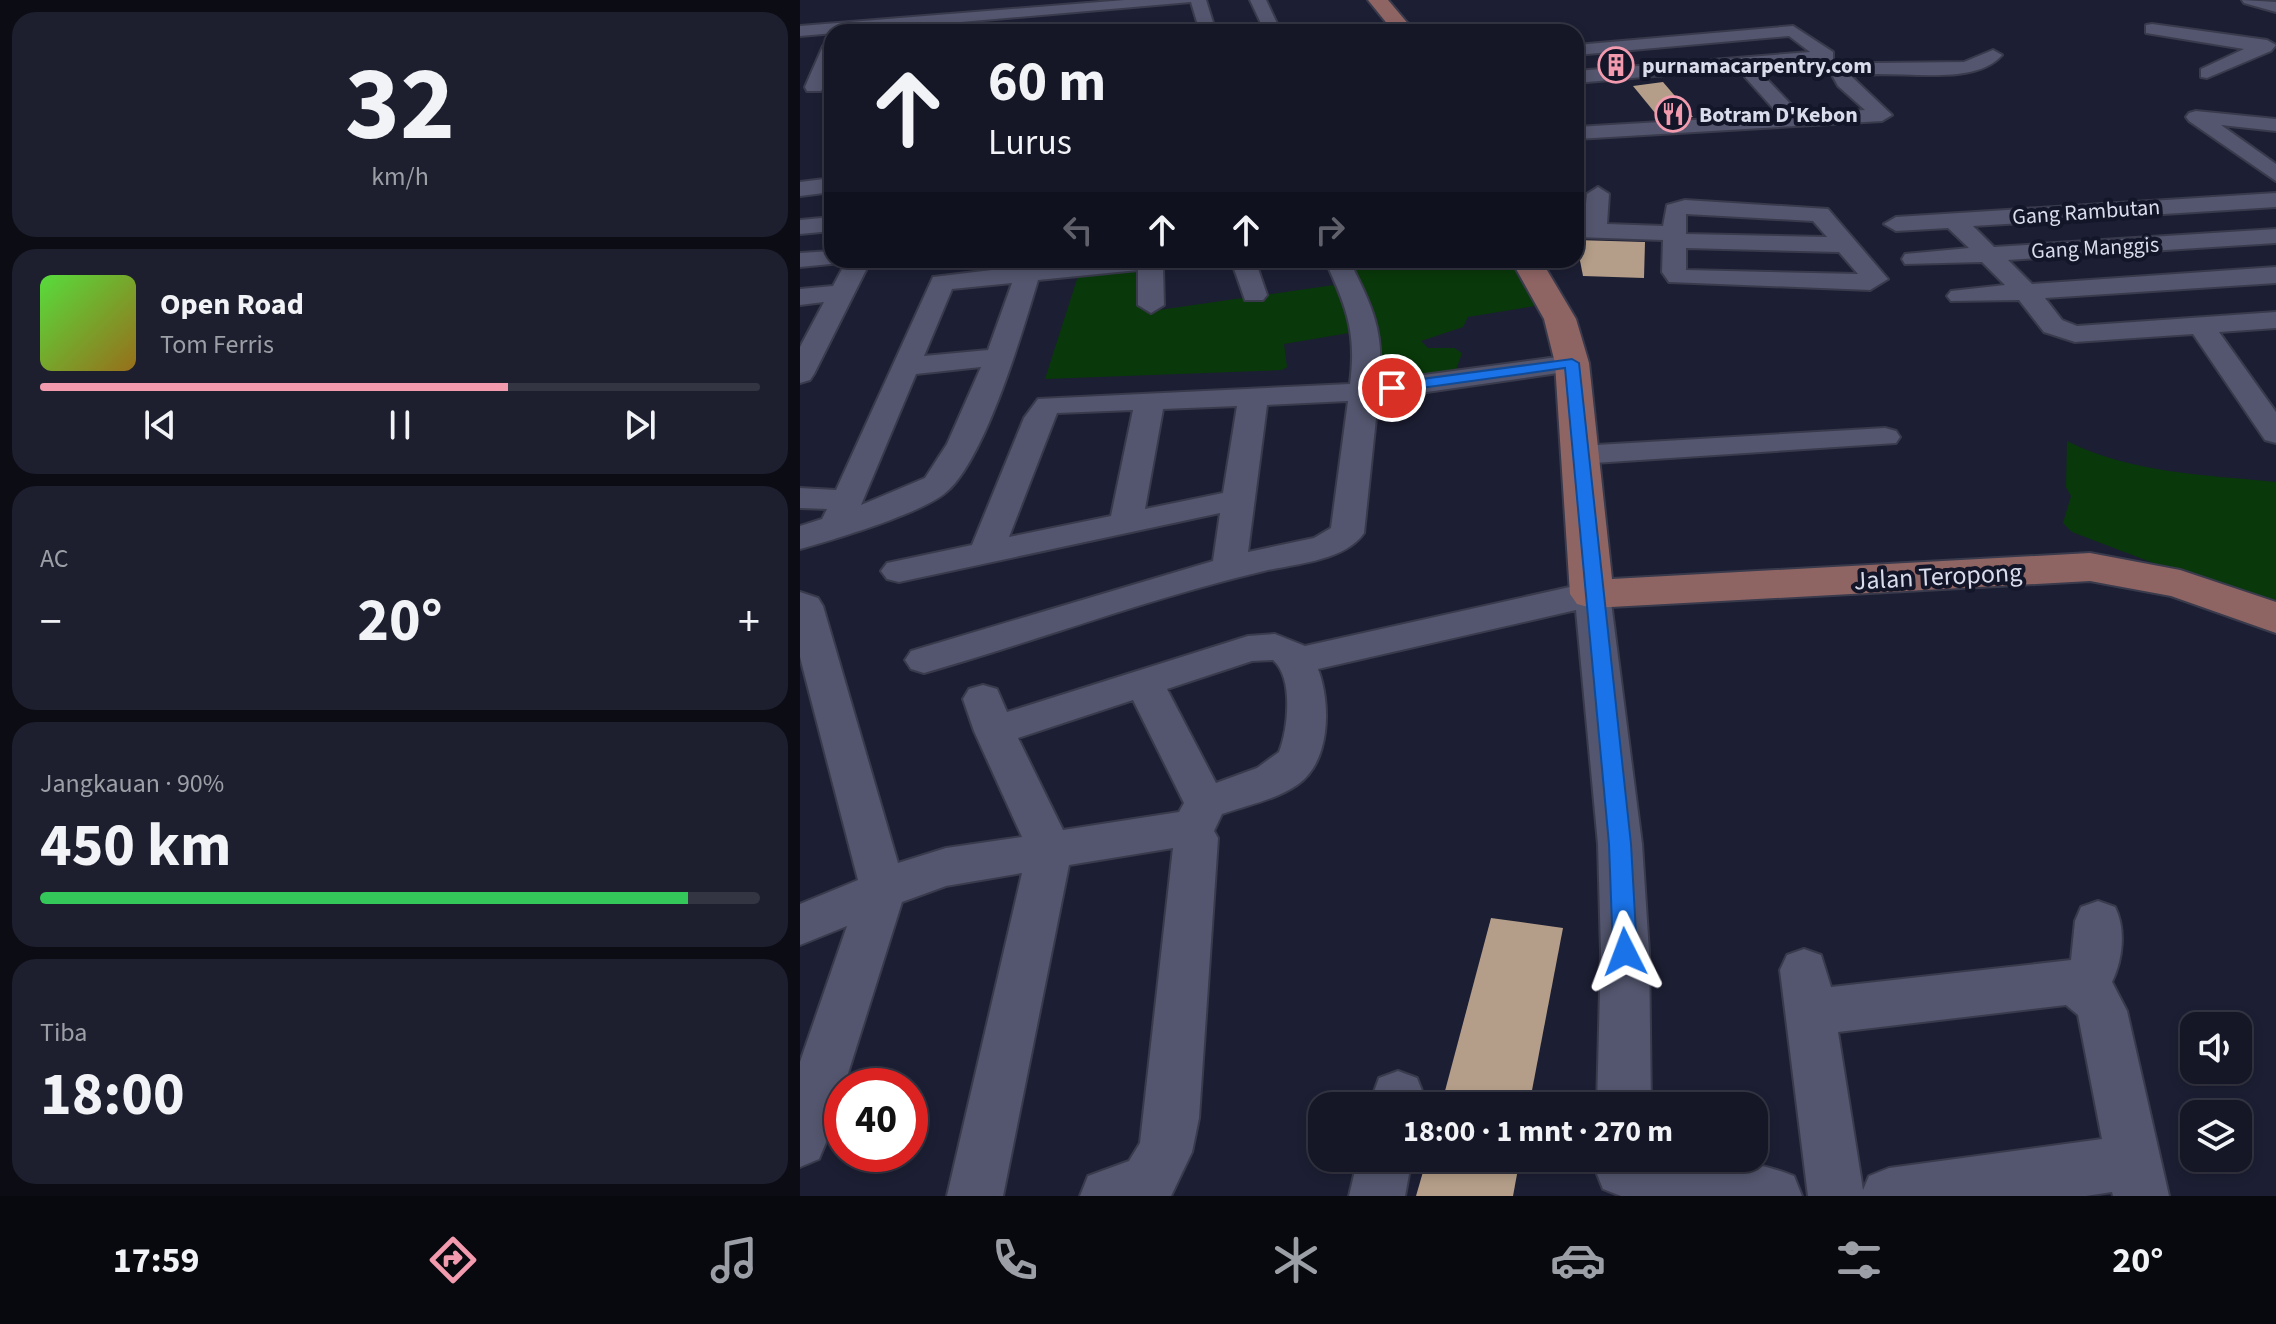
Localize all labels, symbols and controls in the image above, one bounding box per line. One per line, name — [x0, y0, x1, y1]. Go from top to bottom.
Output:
text: 32 — [345, 32, 455, 180]
text: 60 m — [988, 43, 1106, 122]
building icon: purnamacarpentry.com — [1597, 46, 1635, 84]
place label: purnamacarpentry.com — [1642, 50, 1872, 82]
icon: ahead — [856, 56, 960, 160]
restaurant icon: Botram D'Kebon — [1654, 95, 1692, 133]
place label: Botram D'Kebon — [1699, 99, 1858, 131]
text: Lurus — [988, 117, 1072, 168]
text: km/h — [371, 158, 429, 195]
street label: Gang Rambutan — [2011, 191, 2161, 233]
icon: left — [1056, 208, 1100, 252]
icon: ahead — [1140, 208, 1184, 252]
icon: ahead — [1224, 208, 1268, 252]
icon: right — [1308, 208, 1352, 252]
street label: Gang Manggis — [2030, 229, 2160, 267]
text: Open Road — [160, 283, 304, 326]
text: Tom Ferris — [160, 326, 274, 363]
pin — [1358, 354, 1426, 422]
icon: arrive — [1370, 366, 1414, 410]
icon: previous — [138, 403, 182, 447]
icon: pause — [378, 403, 422, 447]
icon: next — [618, 403, 662, 447]
text: AC — [40, 540, 69, 577]
street label: Jalan Teropong — [1853, 554, 2023, 599]
text: 20° — [357, 579, 443, 664]
text: − — [40, 591, 62, 654]
text: + — [738, 591, 760, 654]
text: Jangkauan · 90% — [40, 765, 224, 802]
text: 450 km — [40, 804, 231, 889]
position arrow — [1583, 910, 1667, 994]
map controls — [2180, 1012, 2252, 1172]
button: sound — [2180, 1012, 2252, 1084]
text: Tiba — [40, 1014, 87, 1051]
text: 18:00 — [40, 1053, 185, 1138]
speed limit sign: 40 — [824, 1068, 928, 1172]
button: layers — [2180, 1100, 2252, 1172]
text: 18:00 · 1 mnt · 270 m — [1403, 1110, 1673, 1153]
icon: directions — [425, 1232, 481, 1288]
icon: music — [706, 1232, 762, 1288]
icon: phone — [987, 1232, 1043, 1288]
icon: climate — [1268, 1232, 1324, 1288]
icon: car — [1550, 1232, 1606, 1288]
icon: filters — [1831, 1232, 1887, 1288]
text: 17:59 — [113, 1235, 199, 1286]
text: 20° — [2112, 1235, 2163, 1286]

